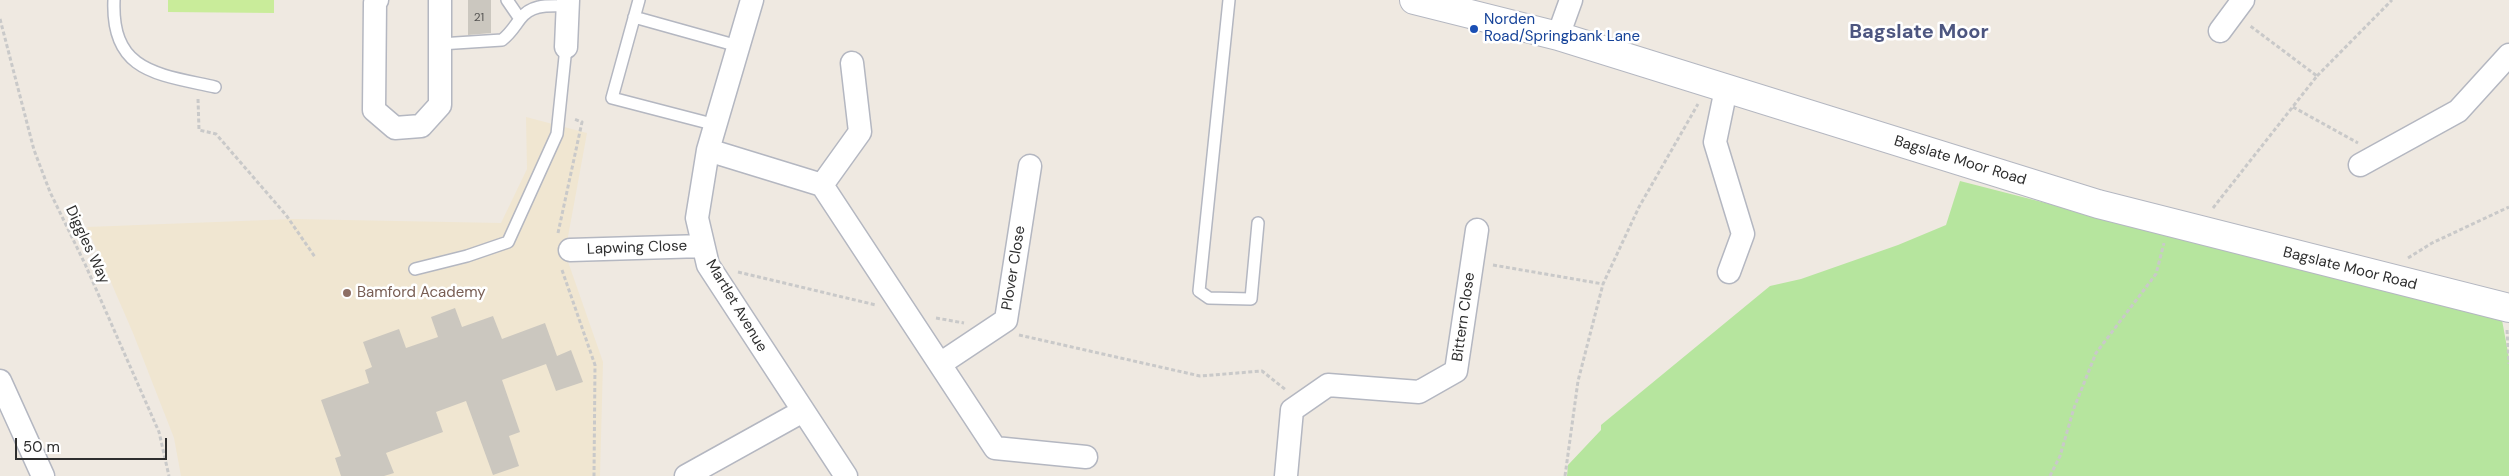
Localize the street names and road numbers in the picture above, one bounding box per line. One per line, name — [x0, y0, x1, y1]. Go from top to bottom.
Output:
street label: Bagslate Moor Road — [1892, 132, 2028, 190]
street label: Diggles Way — [61, 203, 113, 287]
street label: Plover Close — [998, 225, 1030, 311]
street label: Lapwing Close — [587, 237, 687, 259]
street label: Bagslate Moor Road — [2281, 244, 2419, 294]
street label: Martlet Avenue — [701, 257, 771, 355]
street label: Bittern Close — [1449, 271, 1479, 363]

